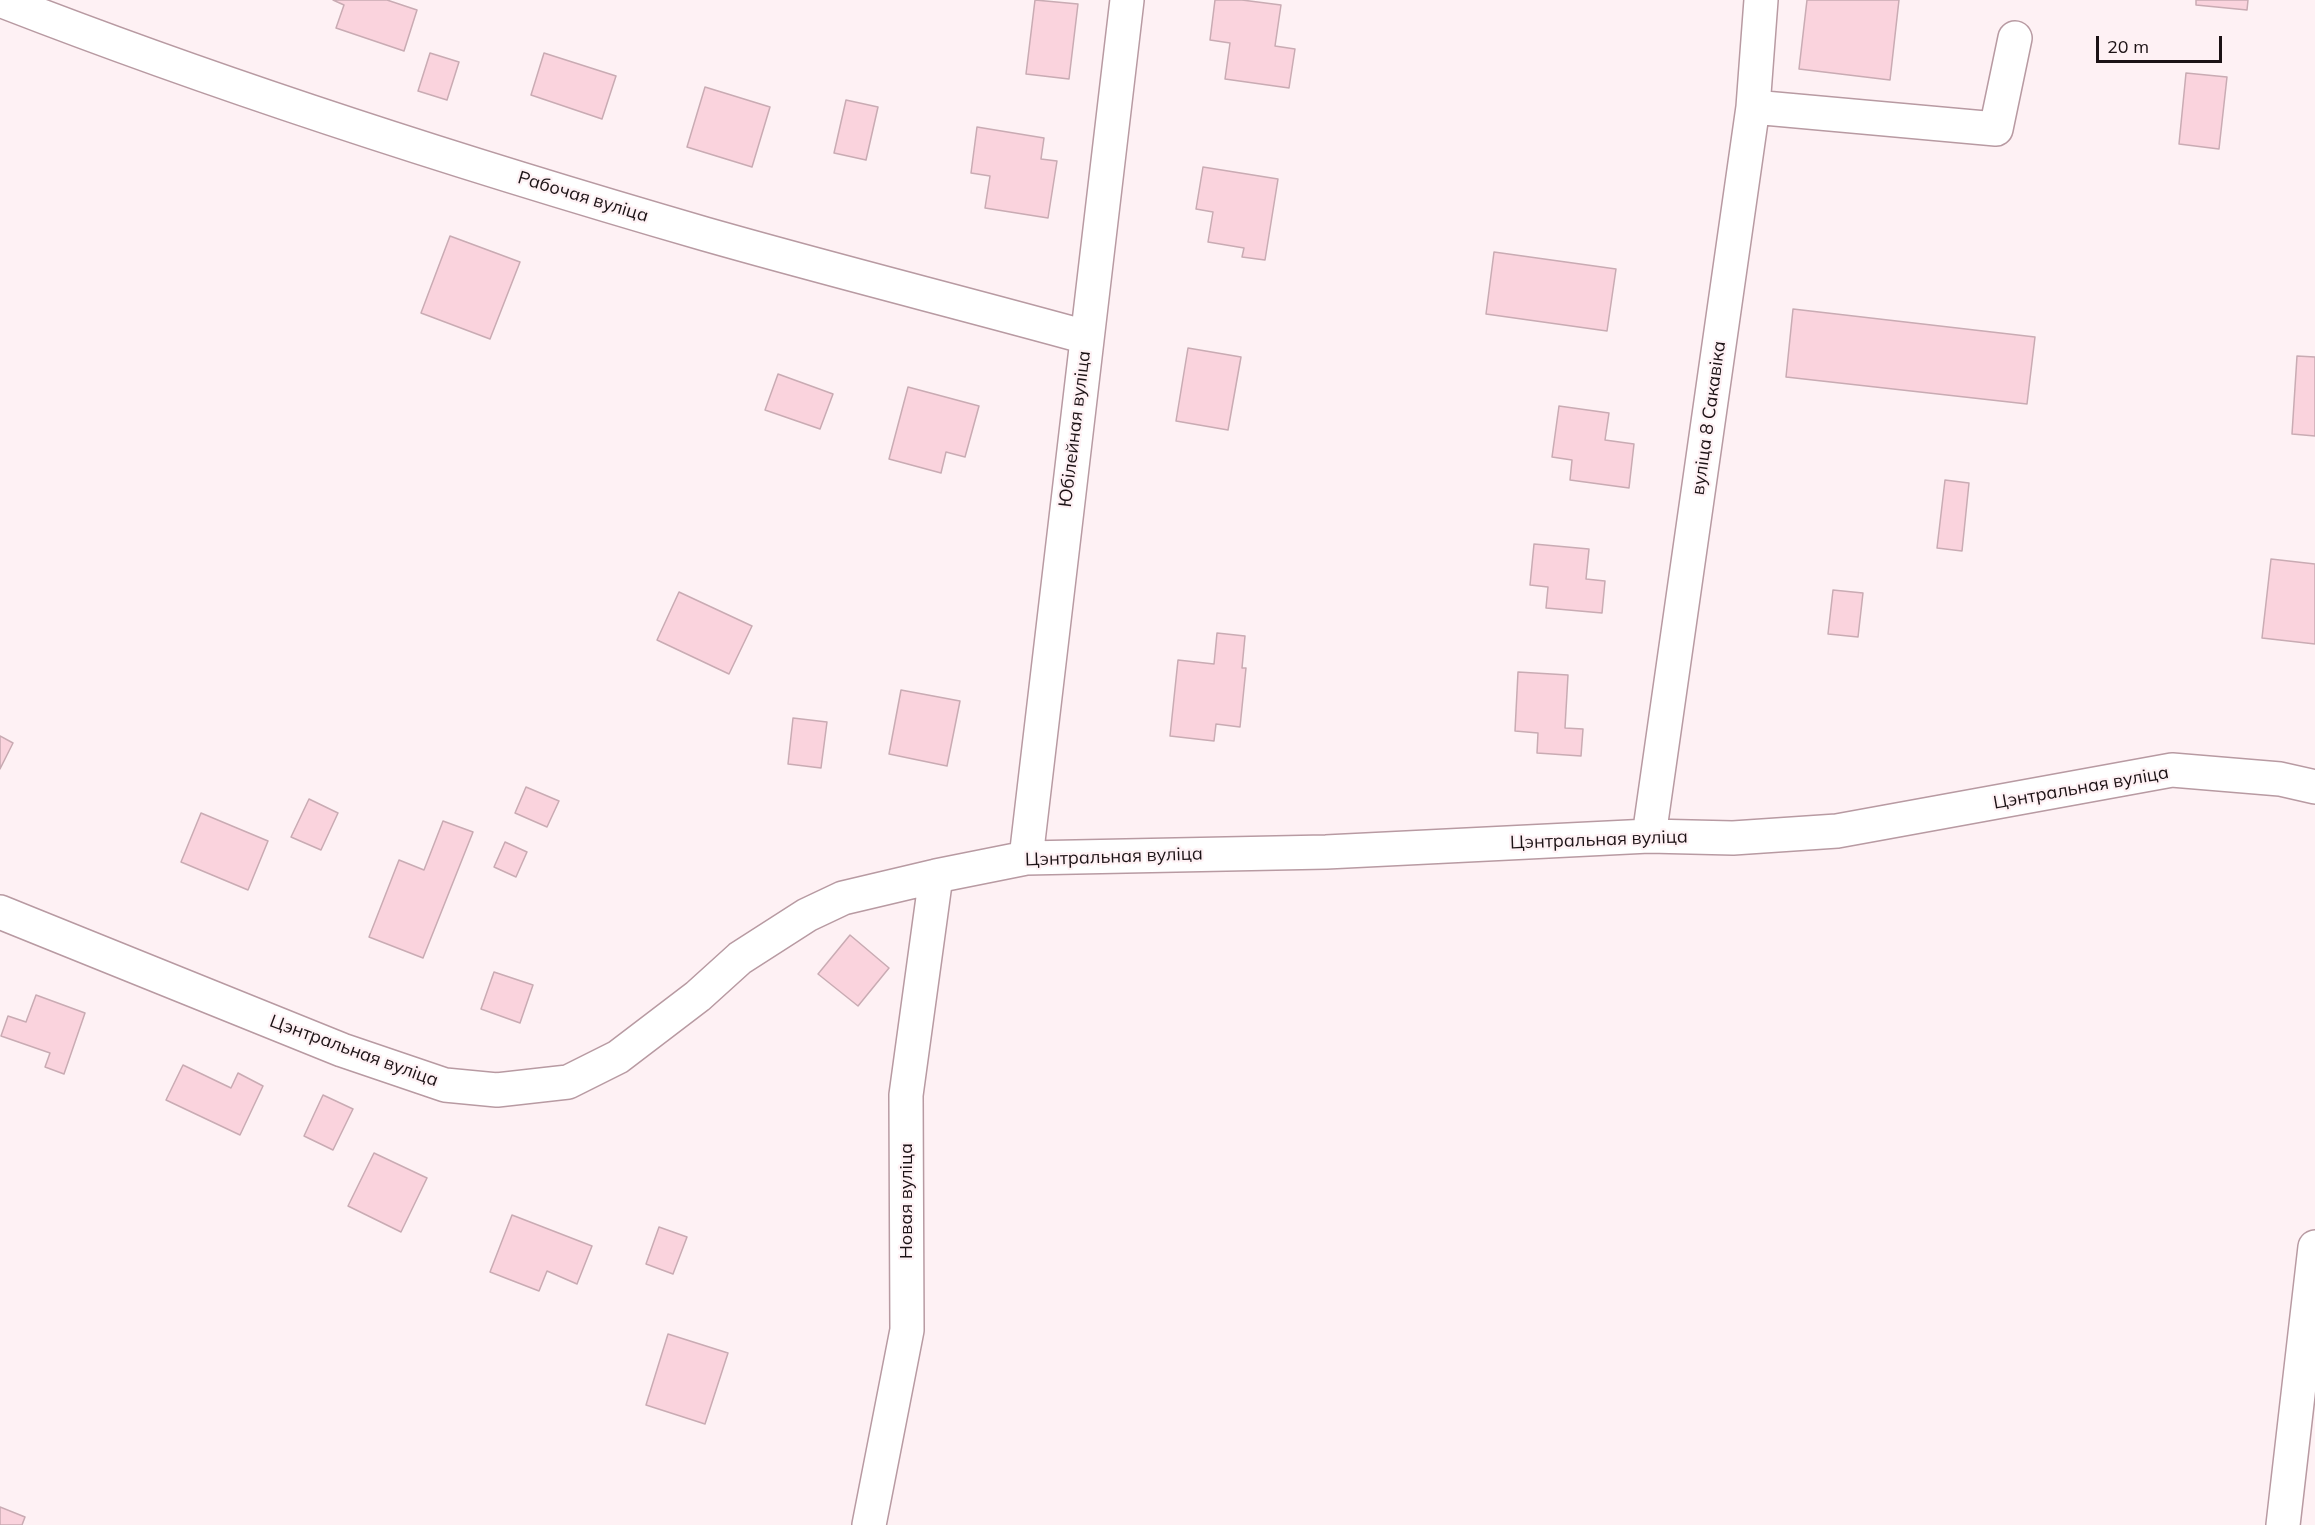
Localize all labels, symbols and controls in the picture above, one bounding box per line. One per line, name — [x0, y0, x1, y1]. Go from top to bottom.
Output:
scale bar — [2099, 24, 2225, 62]
text: 20 m — [2107, 35, 2149, 58]
street label: Рабочая вуліца — [515, 167, 651, 227]
street label: вуліца 8 Сакавіка — [1687, 340, 1731, 496]
street label: Юбілейная вуліца — [1055, 350, 1095, 508]
street label: Цэнтральная вуліца — [1992, 762, 2170, 814]
street label: Цэнтральная вуліца — [1510, 826, 1688, 854]
street label: Цэнтральная вуліца — [1025, 843, 1203, 871]
street label: Цэнтральная вуліца — [267, 1010, 441, 1092]
street label: Новая вуліца — [896, 1143, 918, 1259]

